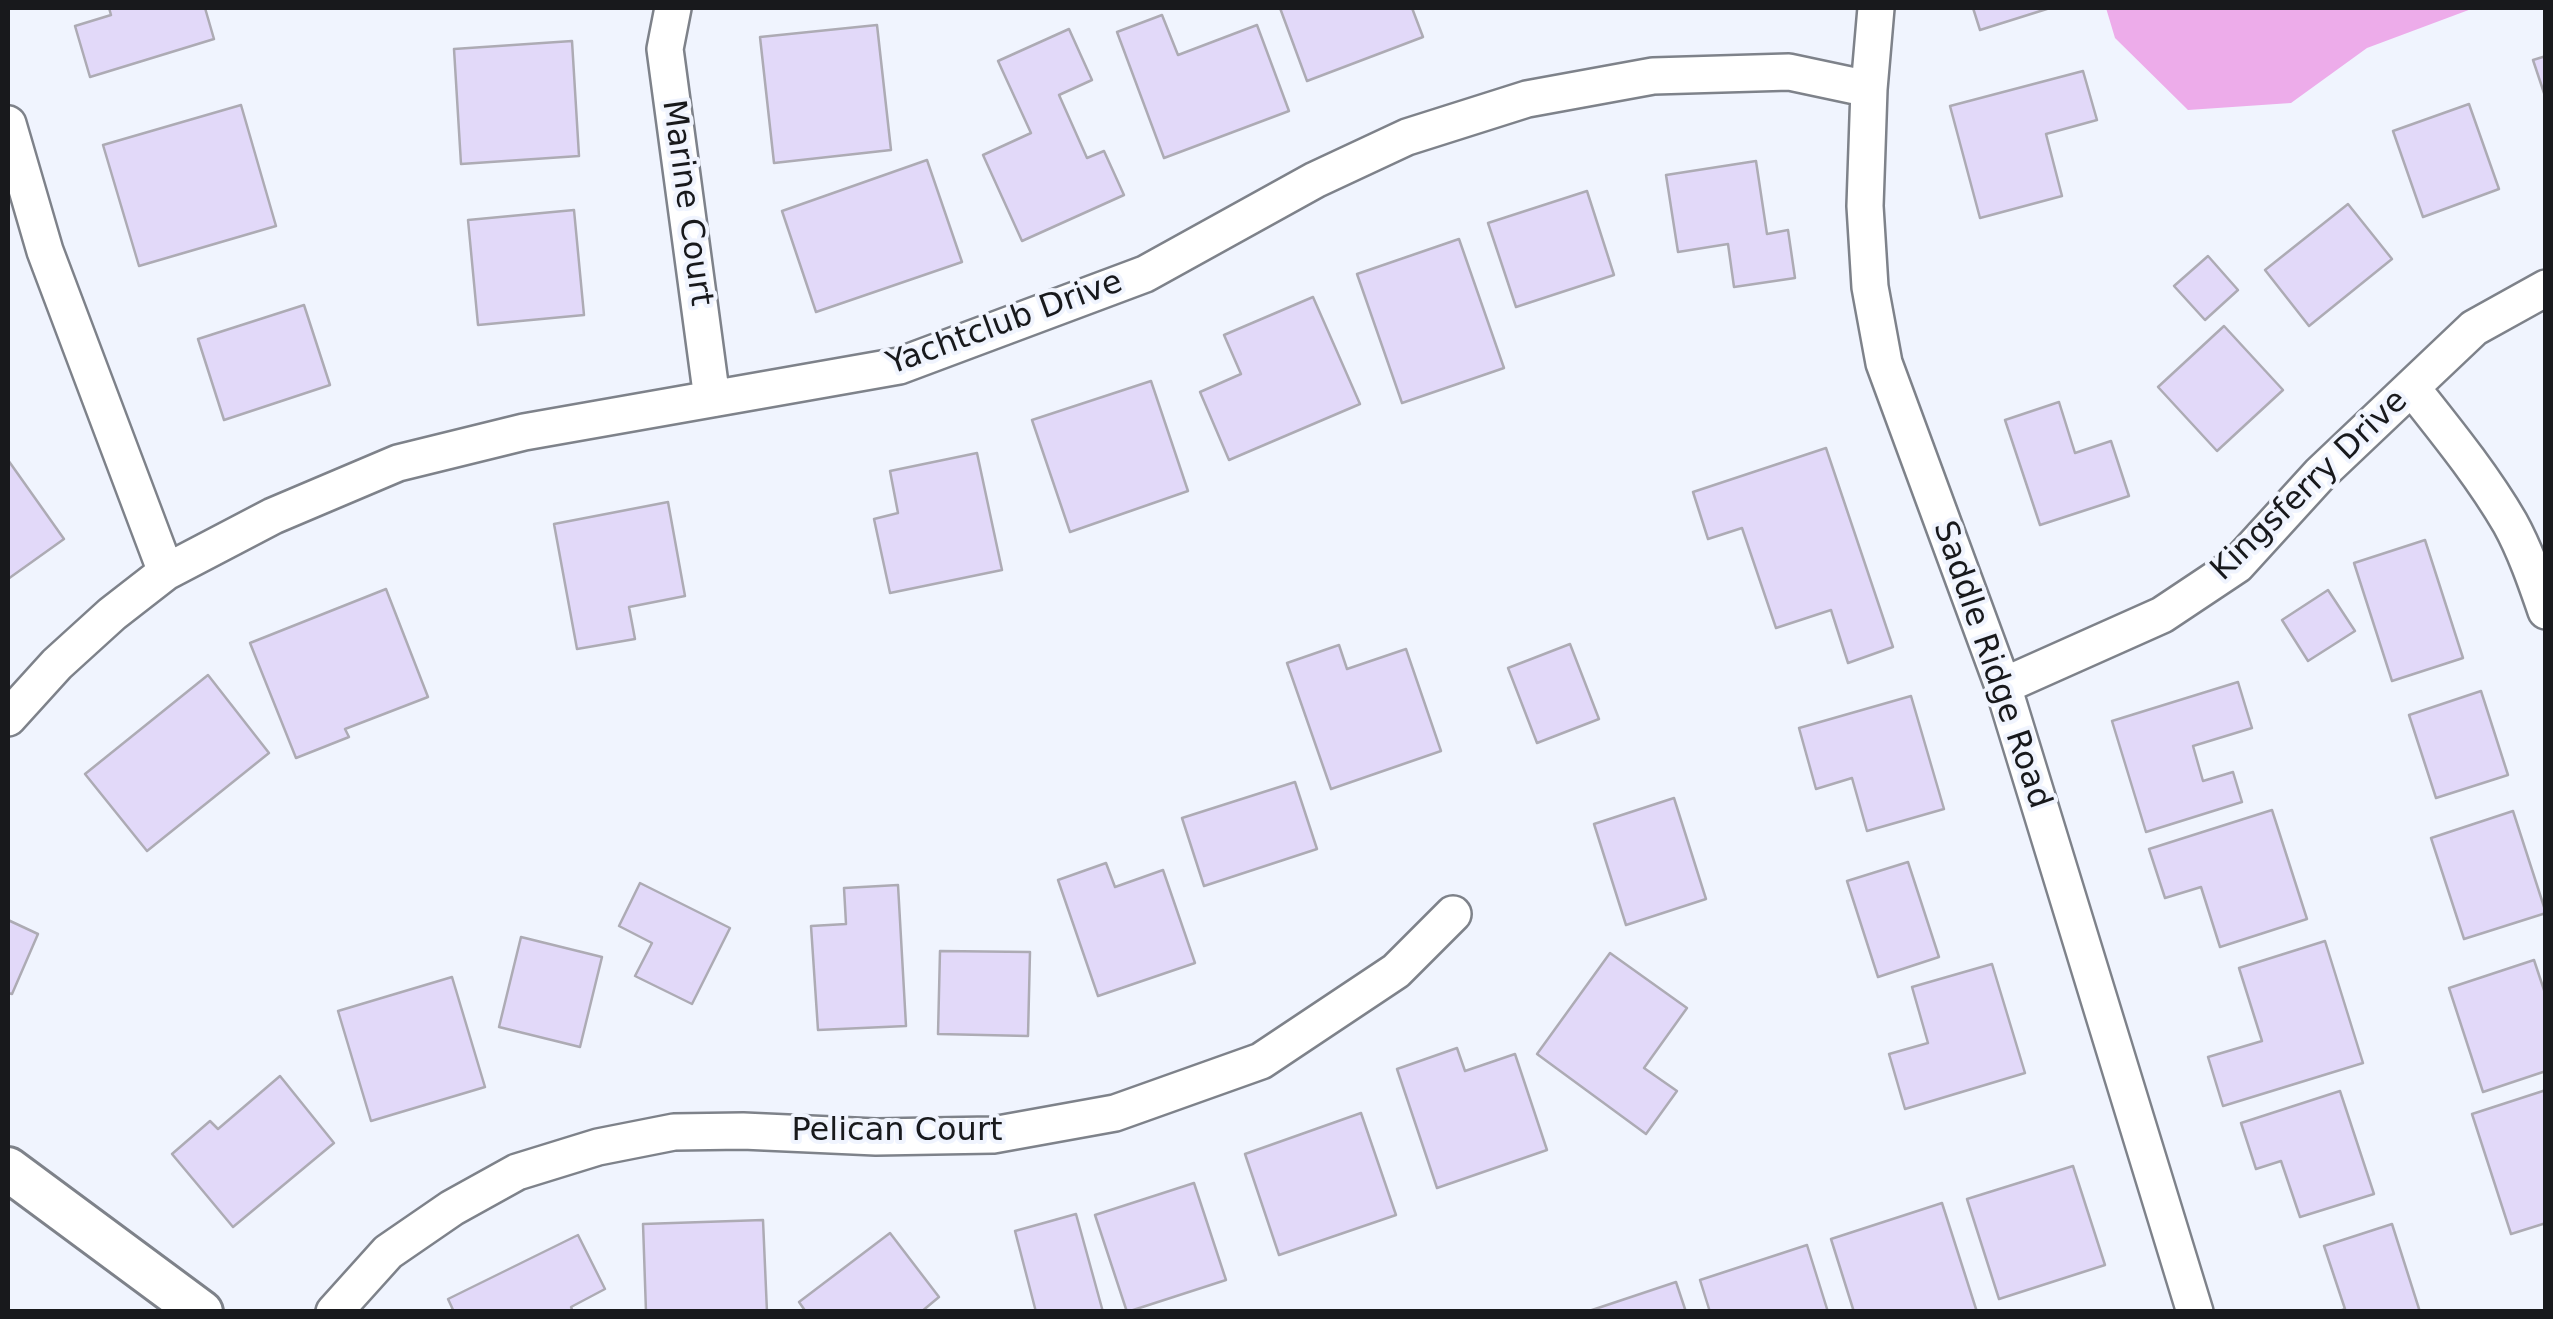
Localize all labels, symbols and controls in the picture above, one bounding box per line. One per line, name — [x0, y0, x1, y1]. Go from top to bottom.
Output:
street label: Marine Court — [653, 98, 719, 308]
street label: Yachtclub Drive — [882, 264, 1128, 384]
street label: Kingsferry Drive — [2204, 382, 2416, 590]
street label: Saddle Ridge Road — [1924, 516, 2058, 814]
street label: Pelican Court — [791, 1113, 1003, 1151]

